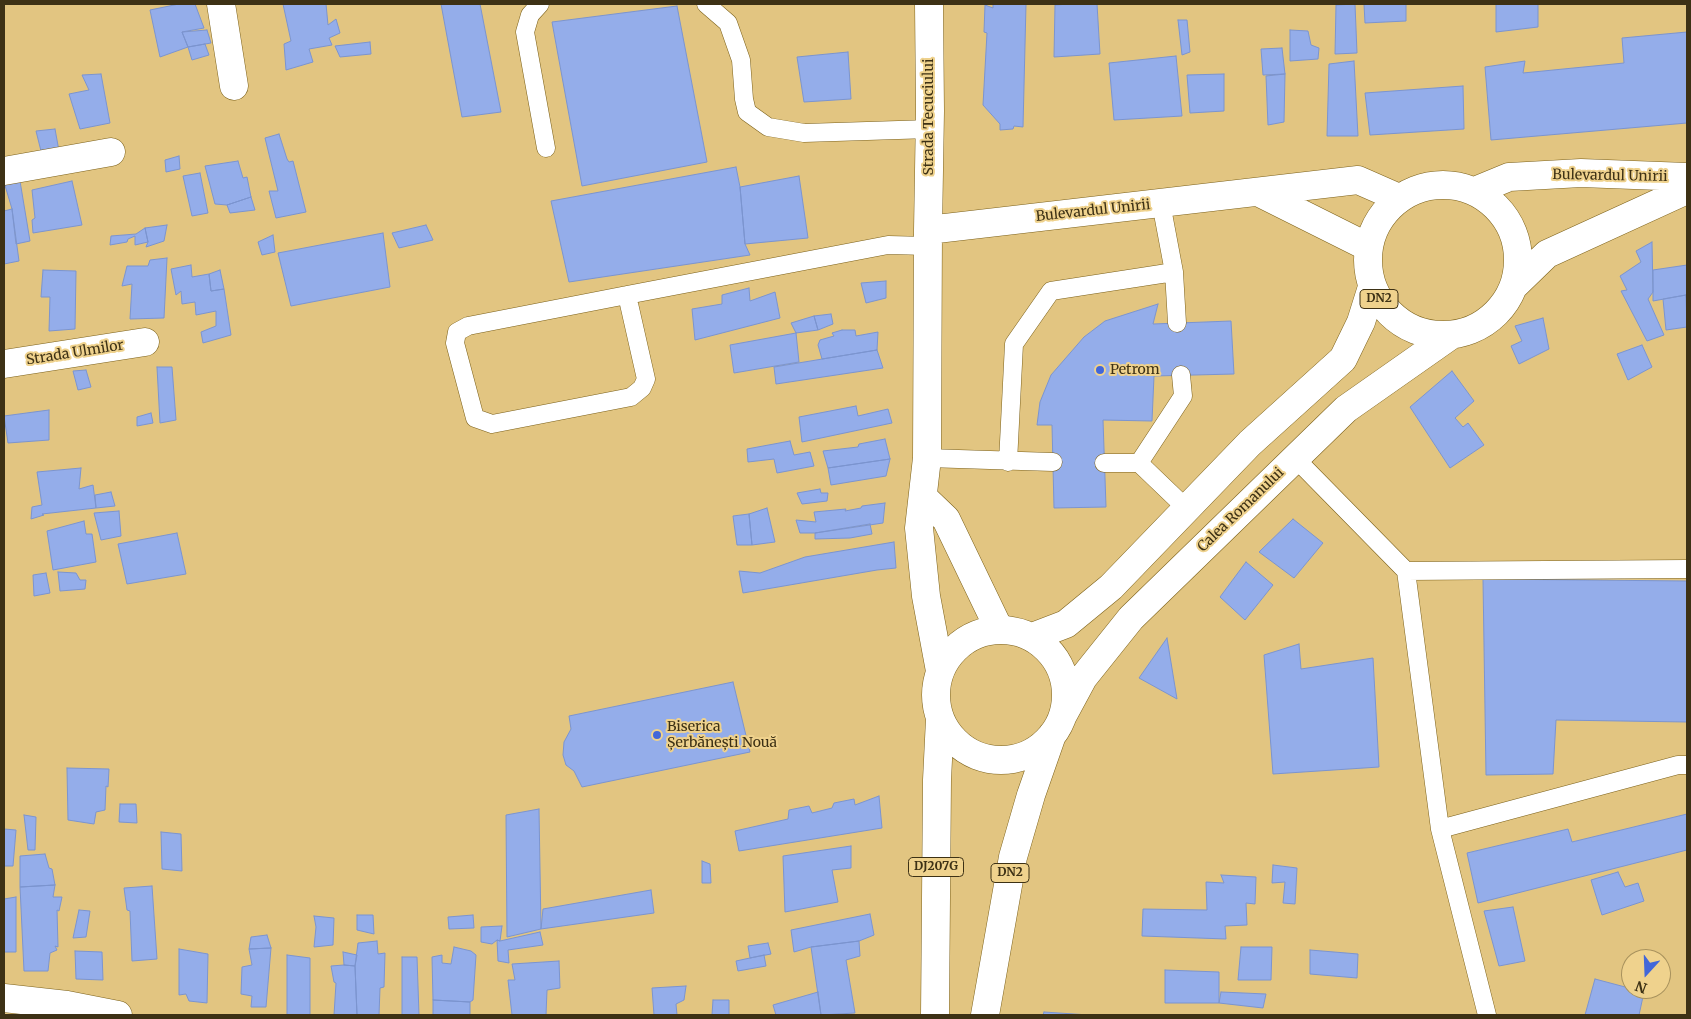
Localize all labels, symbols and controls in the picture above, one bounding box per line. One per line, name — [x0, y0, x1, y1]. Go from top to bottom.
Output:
street label: Strada Tecuciului — [921, 58, 937, 176]
street label: Bulevardul Unirii — [1552, 167, 1668, 185]
street label: Bulevardul Unirii — [1035, 197, 1151, 225]
road number: DN2 — [1360, 290, 1398, 308]
street label: Strada Ulmilor — [25, 337, 125, 369]
place label: Petrom — [1110, 362, 1160, 378]
marker: Petrom — [1094, 364, 1106, 376]
street label: Calea Romanului — [1194, 464, 1288, 556]
place label: Biserica Șerbănești Nouă — [667, 719, 777, 752]
marker: Biserica Șerbănești Nouă — [651, 729, 663, 741]
road number: DJ207G — [908, 858, 964, 876]
road number: DN2 — [991, 864, 1029, 882]
north arrow — [1621, 949, 1671, 999]
text: N — [1633, 977, 1649, 998]

